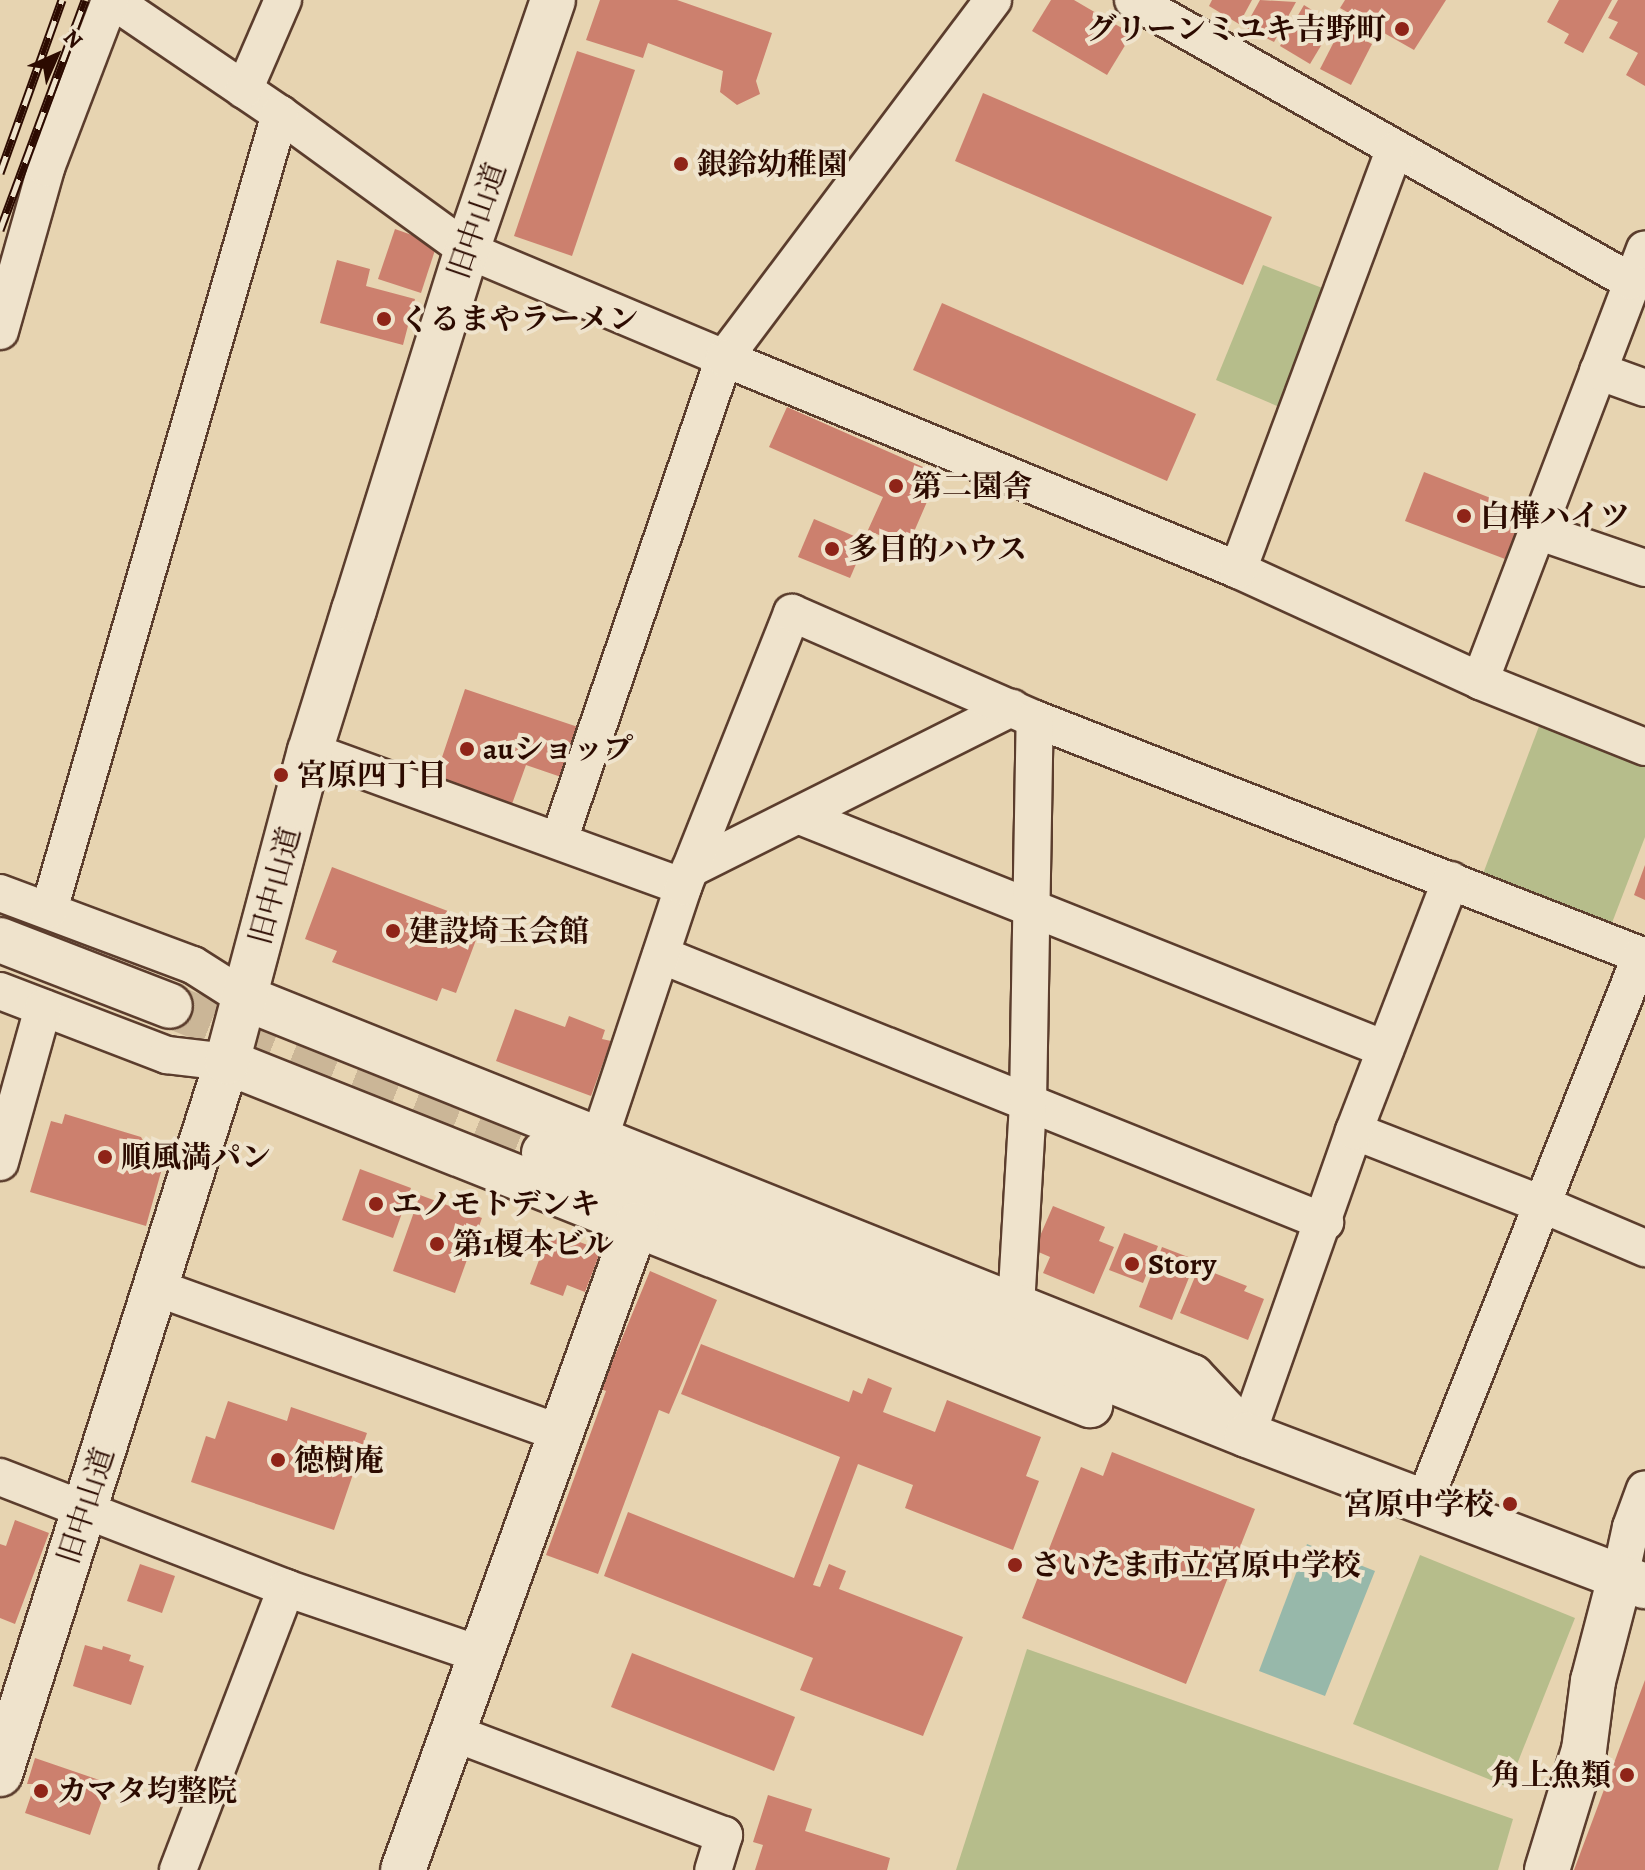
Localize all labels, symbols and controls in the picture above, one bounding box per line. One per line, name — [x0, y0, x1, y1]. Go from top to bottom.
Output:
place label: グリーンミユキ吉野町 — [1086, 11, 1386, 47]
north arrow — [16, 16, 96, 96]
marker: グリーンミユキ吉野町 — [1393, 20, 1411, 38]
text: N — [57, 23, 89, 55]
place label: 銀鈴幼稚園 — [697, 146, 847, 182]
marker: 銀鈴幼稚園 — [672, 155, 690, 173]
street label: 旧中山道 — [440, 158, 514, 284]
place label: くるまやラーメン — [400, 301, 640, 337]
marker: くるまやラーメン — [375, 310, 393, 328]
place label: 第二園舎 — [912, 468, 1032, 504]
marker: 第二園舎 — [887, 477, 905, 495]
place label: 白樺ハイツ — [1480, 498, 1630, 534]
marker: 白樺ハイツ — [1455, 507, 1473, 525]
place label: 多目的ハウス — [848, 531, 1028, 567]
marker: 多目的ハウス — [823, 540, 841, 558]
place label: auショップ — [483, 731, 634, 767]
marker: auショップ — [458, 740, 476, 758]
place label: 宮原四丁目 — [297, 757, 447, 793]
marker: 宮原四丁目 — [272, 766, 290, 784]
street label: 旧中山道 — [242, 823, 308, 949]
place label: 建設埼玉会館 — [409, 913, 589, 949]
marker: 建設埼玉会館 — [384, 922, 402, 940]
place label: 順風満パン — [121, 1139, 271, 1175]
marker: 順風満パン — [96, 1148, 114, 1166]
place label: エノモトデンキ — [392, 1186, 602, 1222]
marker: エノモトデンキ — [367, 1195, 385, 1213]
place label: 第1榎本ビル — [453, 1226, 614, 1262]
marker: 第1榎本ビル — [428, 1235, 446, 1253]
place label: Story — [1148, 1246, 1216, 1282]
marker: Story — [1123, 1255, 1141, 1273]
place label: 徳樹庵 — [294, 1442, 384, 1478]
street label: 旧中山道 — [50, 1443, 122, 1569]
marker: 徳樹庵 — [269, 1451, 287, 1469]
place label: 宮原中学校 — [1344, 1486, 1494, 1522]
marker: 宮原中学校 — [1501, 1495, 1519, 1513]
place label: さいたま市立宮原中学校 — [1031, 1547, 1361, 1583]
marker: さいたま市立宮原中学校 — [1006, 1556, 1024, 1574]
place label: 角上魚類 — [1491, 1757, 1611, 1793]
marker: 角上魚類 — [1618, 1766, 1636, 1784]
place label: カマタ均整院 — [57, 1773, 237, 1809]
marker: カマタ均整院 — [32, 1782, 50, 1800]

